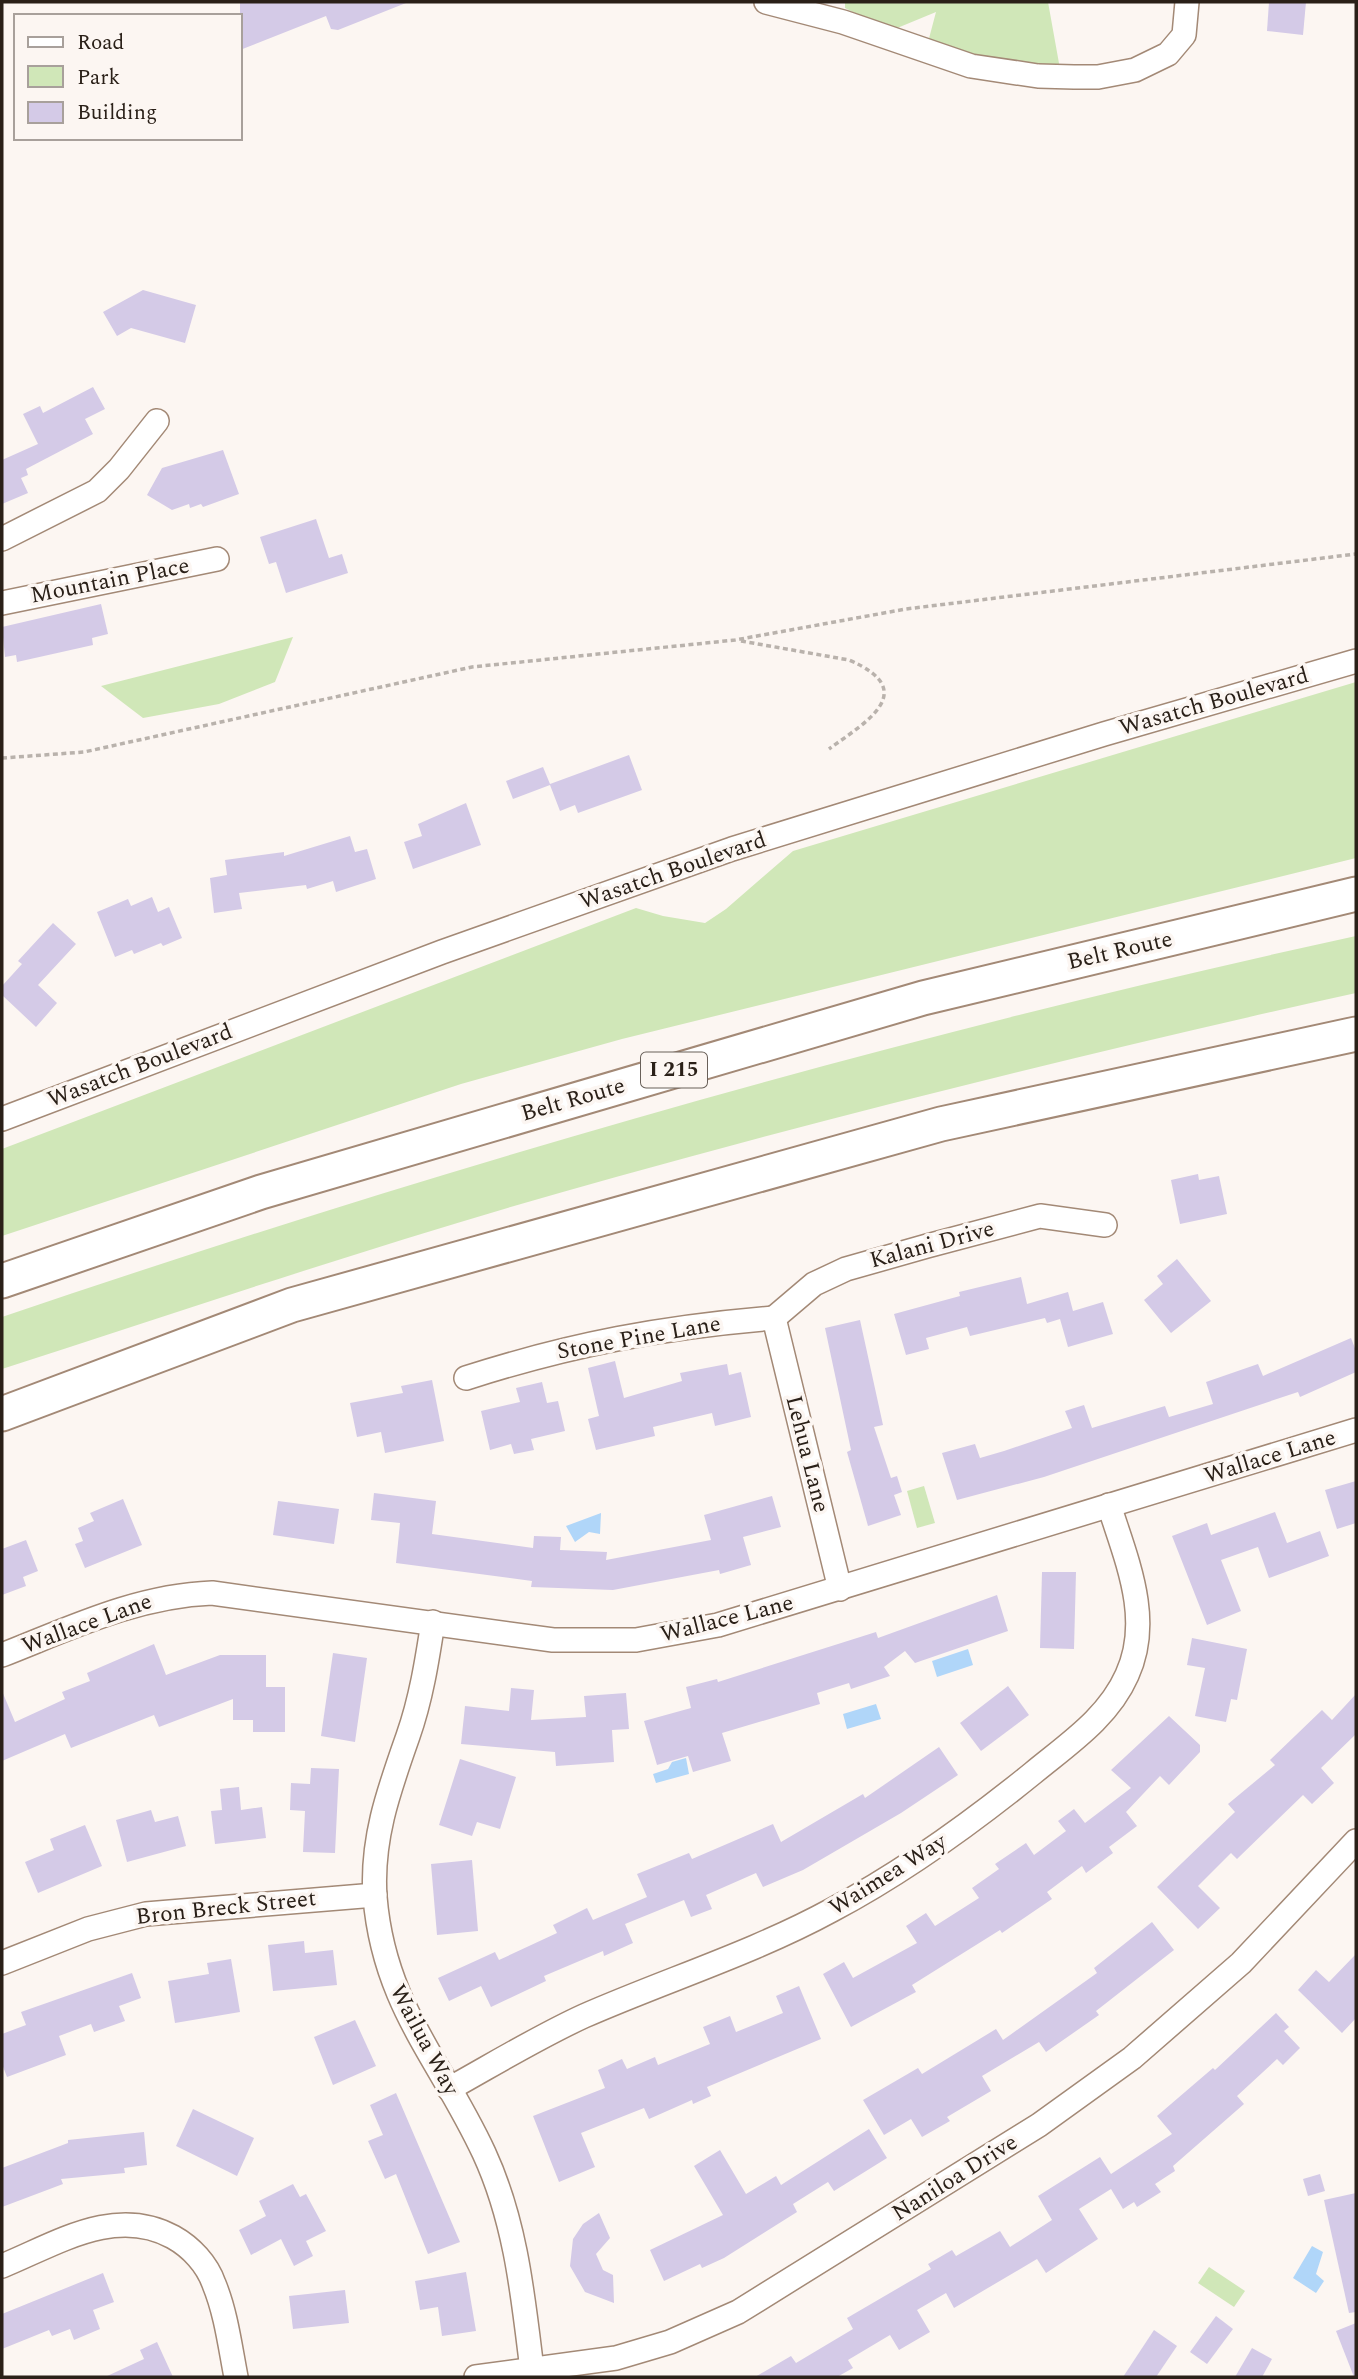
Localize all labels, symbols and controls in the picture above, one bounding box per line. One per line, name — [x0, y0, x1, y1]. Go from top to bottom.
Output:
legend — [14, 14, 242, 140]
text: Road — [77, 27, 124, 59]
text: Park — [77, 62, 121, 94]
text: Building — [77, 97, 157, 129]
street label: Mountain Place — [27, 548, 193, 614]
street label: Wasatch Boulevard — [1115, 658, 1313, 746]
street label: Wasatch Boulevard — [575, 823, 771, 919]
street label: Belt Route — [1064, 922, 1176, 980]
street label: Wasatch Boulevard — [42, 1015, 238, 1117]
road number: I 215 — [641, 1052, 707, 1088]
street label: Belt Route — [517, 1068, 629, 1132]
street label: Kalani Drive — [866, 1212, 998, 1278]
street label: Stone Pine Lane — [554, 1306, 724, 1370]
street label: Lehua Lane — [776, 1392, 838, 1516]
street label: Wallace Lane — [1200, 1420, 1340, 1494]
street label: Wallace Lane — [17, 1584, 157, 1664]
street label: Wallace Lane — [657, 1586, 797, 1652]
street label: Waimea Way — [822, 1824, 954, 1925]
street label: Bron Breck Street — [134, 1881, 318, 1935]
street label: Wailua Way — [380, 1978, 468, 2103]
street label: Naniloa Drive — [885, 2125, 1025, 2231]

